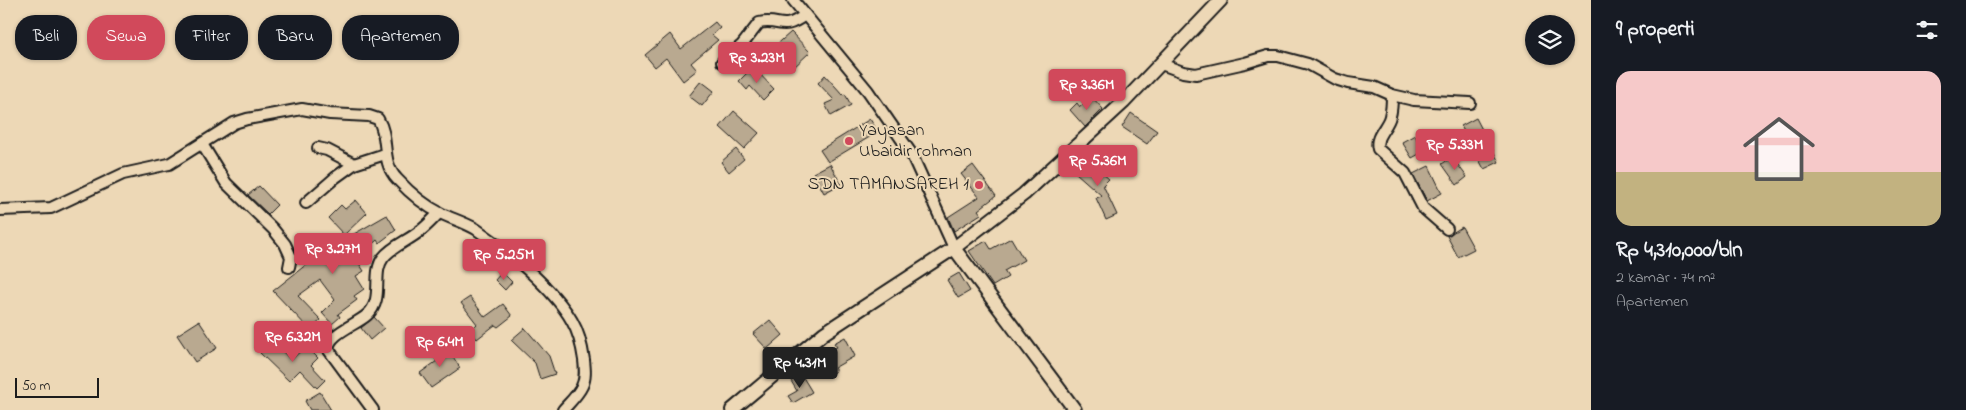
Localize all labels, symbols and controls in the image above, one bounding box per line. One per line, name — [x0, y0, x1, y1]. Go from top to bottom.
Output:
chip: Beli — [15, 15, 77, 60]
chip: Sewa — [87, 15, 165, 60]
chip: Filter — [175, 15, 248, 60]
chip: Baru — [258, 15, 332, 60]
chip: Apartemen — [342, 15, 459, 60]
map controls — [1525, 15, 1575, 65]
button: layers — [1525, 15, 1575, 65]
text: 9 properti — [1616, 15, 1695, 45]
icon: filters — [1913, 16, 1941, 44]
pin: Rp 3.23M — [705, 42, 809, 84]
text: Rp 3.23M — [729, 46, 785, 70]
pin: Rp 3.36M — [1035, 68, 1139, 111]
text: Rp 3.36M — [1060, 73, 1114, 97]
icon: home — [1734, 104, 1824, 194]
place label: Yayasan Ubaidir rohman — [859, 118, 972, 165]
pin: Rp 5.33M — [1403, 128, 1507, 171]
text: Rp 5.33M — [1427, 133, 1483, 157]
marker: Yayasan Ubaidir rohman — [843, 135, 855, 147]
pin: Rp 5.36M — [1046, 144, 1150, 187]
text: Rp 5.36M — [1069, 149, 1127, 173]
place label: SDN TAMANSAREH 1 — [808, 172, 969, 198]
marker: SDN TAMANSAREH 1 — [973, 179, 985, 191]
pin: Rp 3.27M — [281, 232, 385, 275]
text: Rp 4,310,000/bln — [1616, 236, 1743, 266]
text: Rp 3.27M — [305, 237, 361, 261]
pin: Rp 5.25M — [452, 238, 556, 281]
text: Rp 5.25M — [474, 243, 534, 267]
text: 2 kamar · 74 m² — [1616, 266, 1715, 290]
text: Apartemen — [1616, 290, 1688, 314]
pin: Rp 6.32M — [241, 320, 345, 363]
text: Rp 6.32M — [265, 325, 321, 349]
pin: Rp 6.4M — [394, 326, 486, 368]
text: Rp 6.4M — [416, 330, 464, 354]
pin: Rp 4.31M — [748, 346, 852, 389]
text: Rp 4.31M — [774, 351, 826, 375]
scale bar — [15, 375, 99, 398]
text: 50 m — [22, 376, 50, 397]

